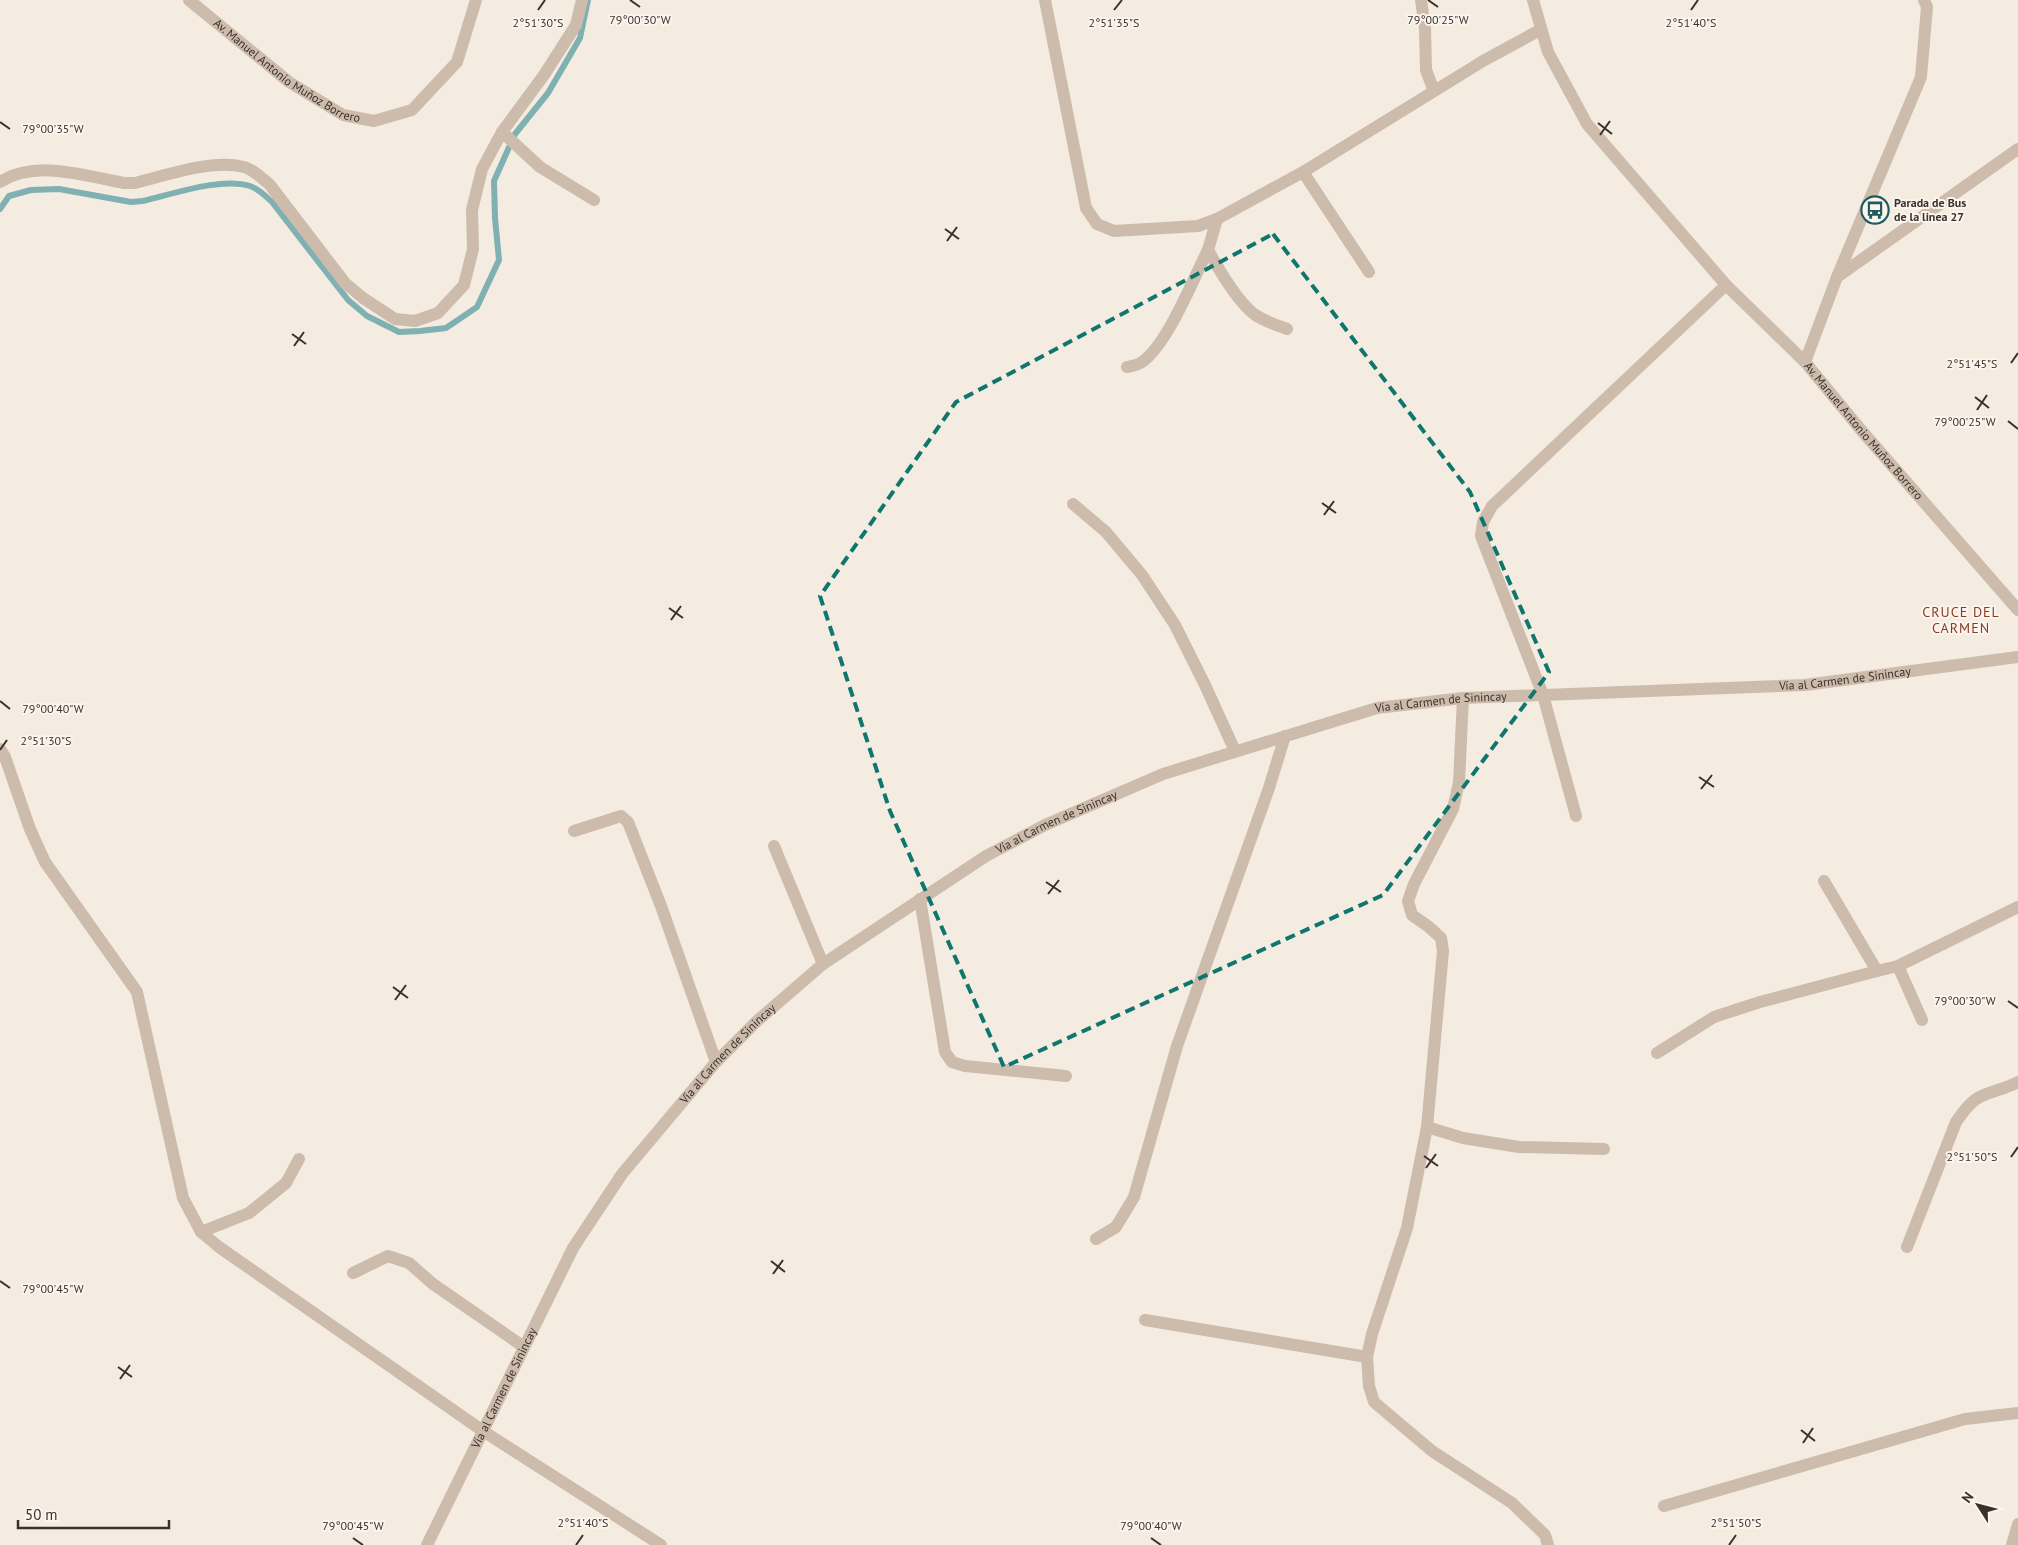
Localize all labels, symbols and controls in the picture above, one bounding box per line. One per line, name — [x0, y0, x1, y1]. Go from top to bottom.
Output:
text: 79°00'30"W — [609, 12, 671, 27]
text: 79°00'25"W — [1407, 12, 1469, 27]
street label: Av. Manuel Antonio Muñoz Borrero — [211, 15, 362, 125]
text: 2°51'30"S — [513, 15, 563, 30]
text: 2°51'35"S — [1089, 15, 1139, 30]
text: 2°51'40"S — [1666, 15, 1716, 30]
text: 79°00'35"W — [22, 121, 84, 136]
bus stop icon: Parada de Bus de la linea 27 — [1860, 195, 1890, 225]
place label: Parada de Bus de la linea 27 — [1894, 195, 1966, 224]
text: 2°51'45"S — [1947, 356, 1997, 371]
street label: Av. Manuel Antonio Muñoz Borrero — [1801, 359, 1926, 503]
text: 79°00'25"W — [1934, 414, 1996, 429]
district label: CRUCE DEL CARMEN — [1922, 603, 2000, 637]
street label: Vía al Carmen de Sinincay — [1778, 663, 1912, 693]
street label: Vía al Carmen de Sinincay — [1373, 688, 1507, 715]
text: 79°00'40"W — [22, 701, 84, 716]
text: 2°51'30"S — [21, 733, 71, 748]
street label: Vía al Carmen de Sinincay — [992, 787, 1120, 857]
text: 79°00'30"W — [1934, 993, 1996, 1008]
street label: Vía al Carmen de Sinincay — [676, 1000, 779, 1107]
text: 2°51'50"S — [1947, 1149, 1997, 1164]
text: 79°00'45"W — [22, 1281, 84, 1296]
street label: Vía al Carmen de Sinincay — [467, 1325, 540, 1451]
north arrow — [1953, 1480, 2003, 1530]
text: N — [1957, 1488, 1977, 1506]
scale bar — [18, 1498, 169, 1530]
text: 50 m — [25, 1505, 58, 1524]
text: 2°51'40"S — [558, 1515, 608, 1530]
text: 2°51'50"S — [1711, 1515, 1761, 1530]
text: 79°00'45"W — [322, 1518, 384, 1533]
text: 79°00'40"W — [1120, 1518, 1182, 1533]

